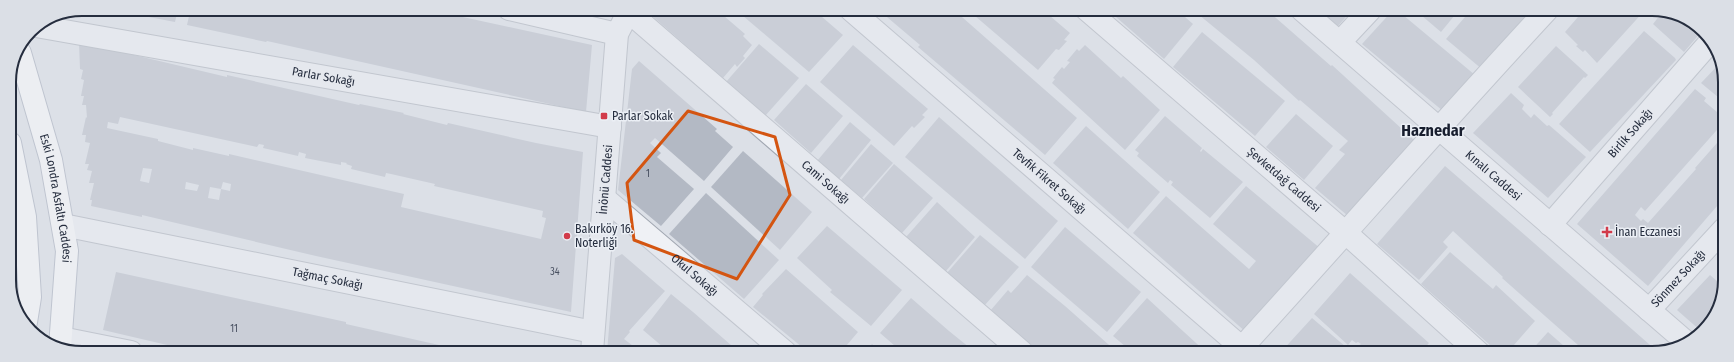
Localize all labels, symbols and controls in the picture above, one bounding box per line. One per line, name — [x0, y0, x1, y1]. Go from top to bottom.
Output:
street label: Parlar Sokağı — [291, 64, 356, 89]
street label: Birlik Sokağı — [1605, 106, 1656, 161]
place label: Parlar Sokak — [612, 109, 673, 123]
marker: Parlar Sokak — [599, 111, 609, 121]
district label: Haznedar — [1401, 121, 1465, 140]
street label: Eski Londra Asfaltı Caddesi — [37, 132, 74, 263]
street label: İnönü Caddesi — [595, 144, 615, 215]
street label: Şevketdağ Caddesi — [1245, 144, 1323, 215]
street label: Tevfik Fikret Sokağı — [1009, 146, 1089, 217]
street label: Kınalı Caddesi — [1463, 147, 1524, 203]
street label: Cami Sokağı — [799, 157, 853, 207]
house number: 1 — [646, 168, 650, 180]
place label: Bakırköy 16. Noterliği — [575, 222, 634, 250]
place label: İnan Eczanesi — [1615, 224, 1681, 239]
marker: İnan Eczanesi — [1602, 227, 1612, 237]
marker: Bakırköy 16. Noterliği — [562, 231, 572, 241]
street label: Sönmez Sokağı — [1648, 247, 1708, 310]
street label: Okul Sokağı — [668, 251, 721, 299]
street label: Tağmaç Sokağı — [291, 264, 364, 292]
house number: 34 — [550, 266, 560, 278]
house number: 11 — [230, 323, 238, 335]

